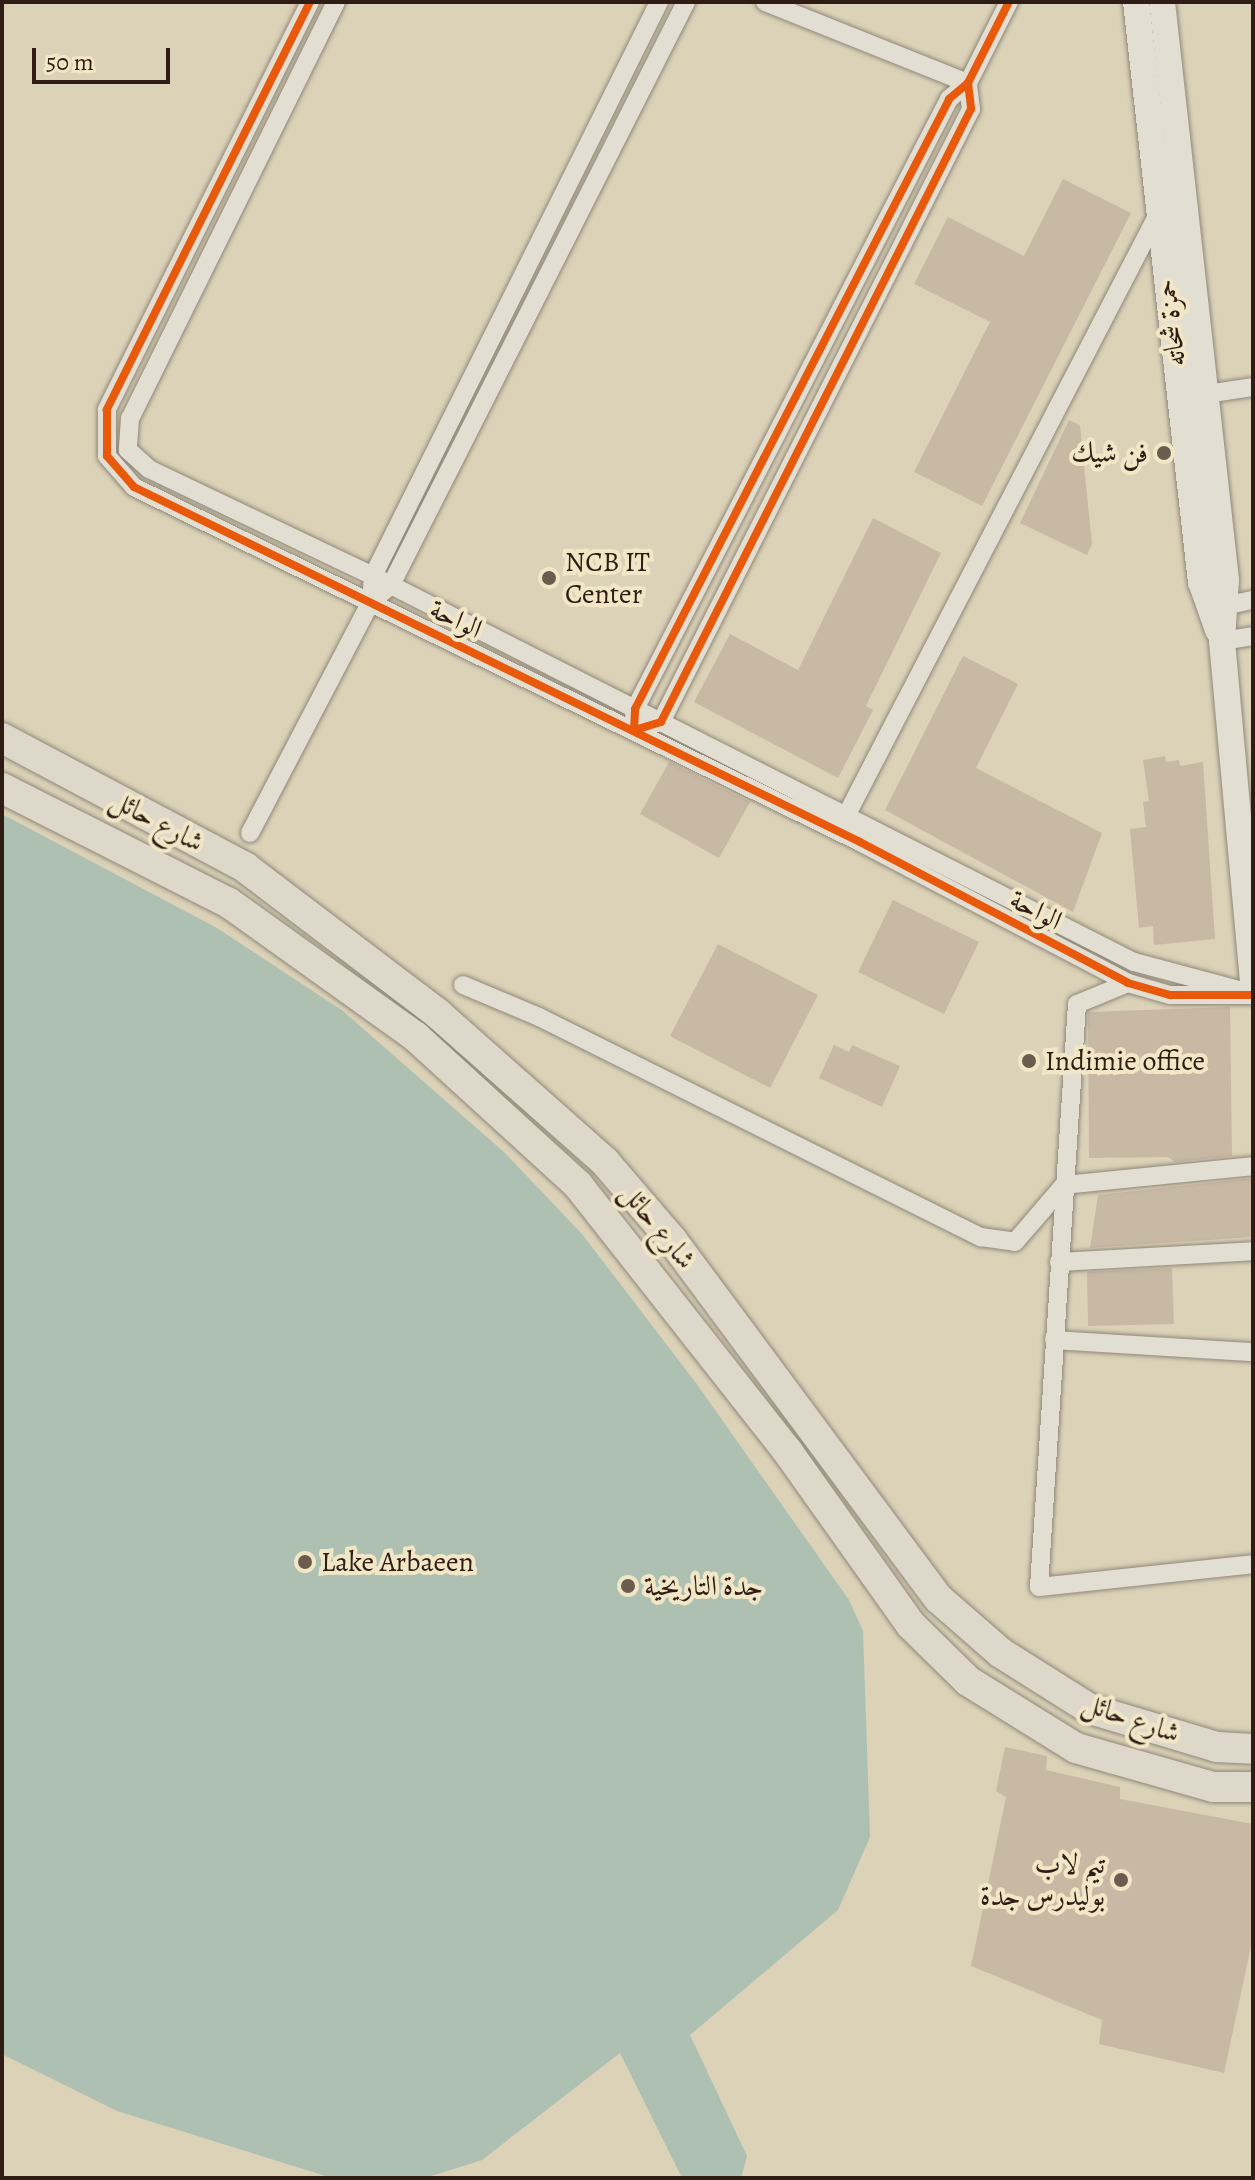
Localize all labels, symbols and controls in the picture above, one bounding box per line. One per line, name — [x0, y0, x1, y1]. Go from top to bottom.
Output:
scale bar — [36, 32, 174, 82]
text: 50 m — [46, 46, 94, 78]
street label: حمزة شحاته — [1149, 277, 1193, 369]
place label: فن شيك — [1071, 436, 1148, 470]
marker: فن شيك — [1155, 444, 1173, 462]
place label: NCB IT Center — [565, 545, 650, 611]
marker: NCB IT Center — [540, 569, 558, 587]
street label: الواحة — [424, 592, 488, 646]
street label: شارع حائل — [105, 782, 209, 860]
street label: الواحة — [1004, 882, 1068, 938]
place label: Indimie office — [1045, 1044, 1205, 1078]
marker: Indimie office — [1020, 1052, 1038, 1070]
street label: شارع حائل — [613, 1176, 703, 1276]
place label: Lake Arbaeen — [321, 1545, 474, 1579]
marker: Lake Arbaeen — [296, 1553, 314, 1571]
place label: جدة التاريخية — [644, 1569, 763, 1603]
marker: جدة التاريخية — [619, 1577, 637, 1595]
street label: شارع حائل — [1078, 1686, 1184, 1750]
place label: تيم لاب بوليدرس جدة — [980, 1847, 1105, 1913]
marker: تيم لاب بوليدرس جدة — [1112, 1871, 1130, 1889]

